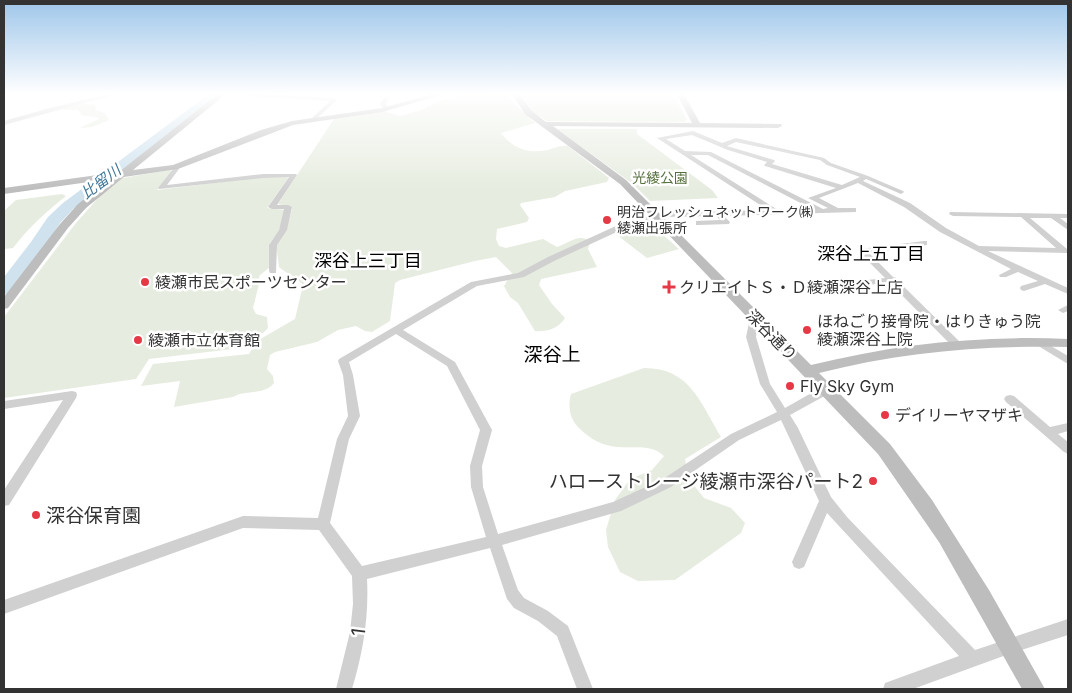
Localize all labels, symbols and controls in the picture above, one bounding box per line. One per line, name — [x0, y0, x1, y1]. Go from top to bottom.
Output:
water label: 比留川 — [77, 159, 126, 203]
park label: 光綾公園 — [632, 169, 688, 186]
place label: 明治フレッシュネットワーク㈱ 綾瀬出張所 — [617, 203, 813, 236]
marker: 明治フレッシュネットワーク㈱ 綾瀬出張所 — [601, 214, 613, 226]
district label: 深谷上五丁目 — [817, 243, 925, 264]
district label: 深谷上三丁目 — [314, 250, 422, 271]
place label: 綾瀬市民スポーツセンター — [155, 272, 347, 292]
marker: 綾瀬市民スポーツセンター — [139, 276, 151, 288]
place label: クリエイトＳ・Ｄ綾瀬深谷上店 — [679, 277, 903, 297]
marker: クリエイトＳ・Ｄ綾瀬深谷上店 — [663, 281, 675, 293]
street label: 深谷通り — [742, 305, 802, 365]
place label: ほねごり接骨院・はりきゅう院 綾瀬深谷上院 — [817, 311, 1041, 349]
marker: ほねごり接骨院・はりきゅう院 綾瀬深谷上院 — [801, 324, 813, 336]
place label: 綾瀬市立体育館 — [148, 330, 260, 350]
marker: 綾瀬市立体育館 — [132, 334, 144, 346]
district label: 深谷上 — [523, 343, 581, 366]
place label: Fly Sky Gym — [800, 376, 894, 396]
marker: Fly Sky Gym — [784, 380, 796, 392]
place label: デイリーヤマザキ — [895, 405, 1023, 425]
marker: デイリーヤマザキ — [879, 409, 891, 421]
place label: ハローストレージ綾瀬市深谷パート2 — [549, 470, 863, 493]
marker: ハローストレージ綾瀬市深谷パート2 — [867, 475, 879, 487]
place label: 深谷保育園 — [46, 504, 141, 527]
marker: 深谷保育園 — [30, 509, 42, 521]
street label: 1 — [347, 627, 370, 637]

